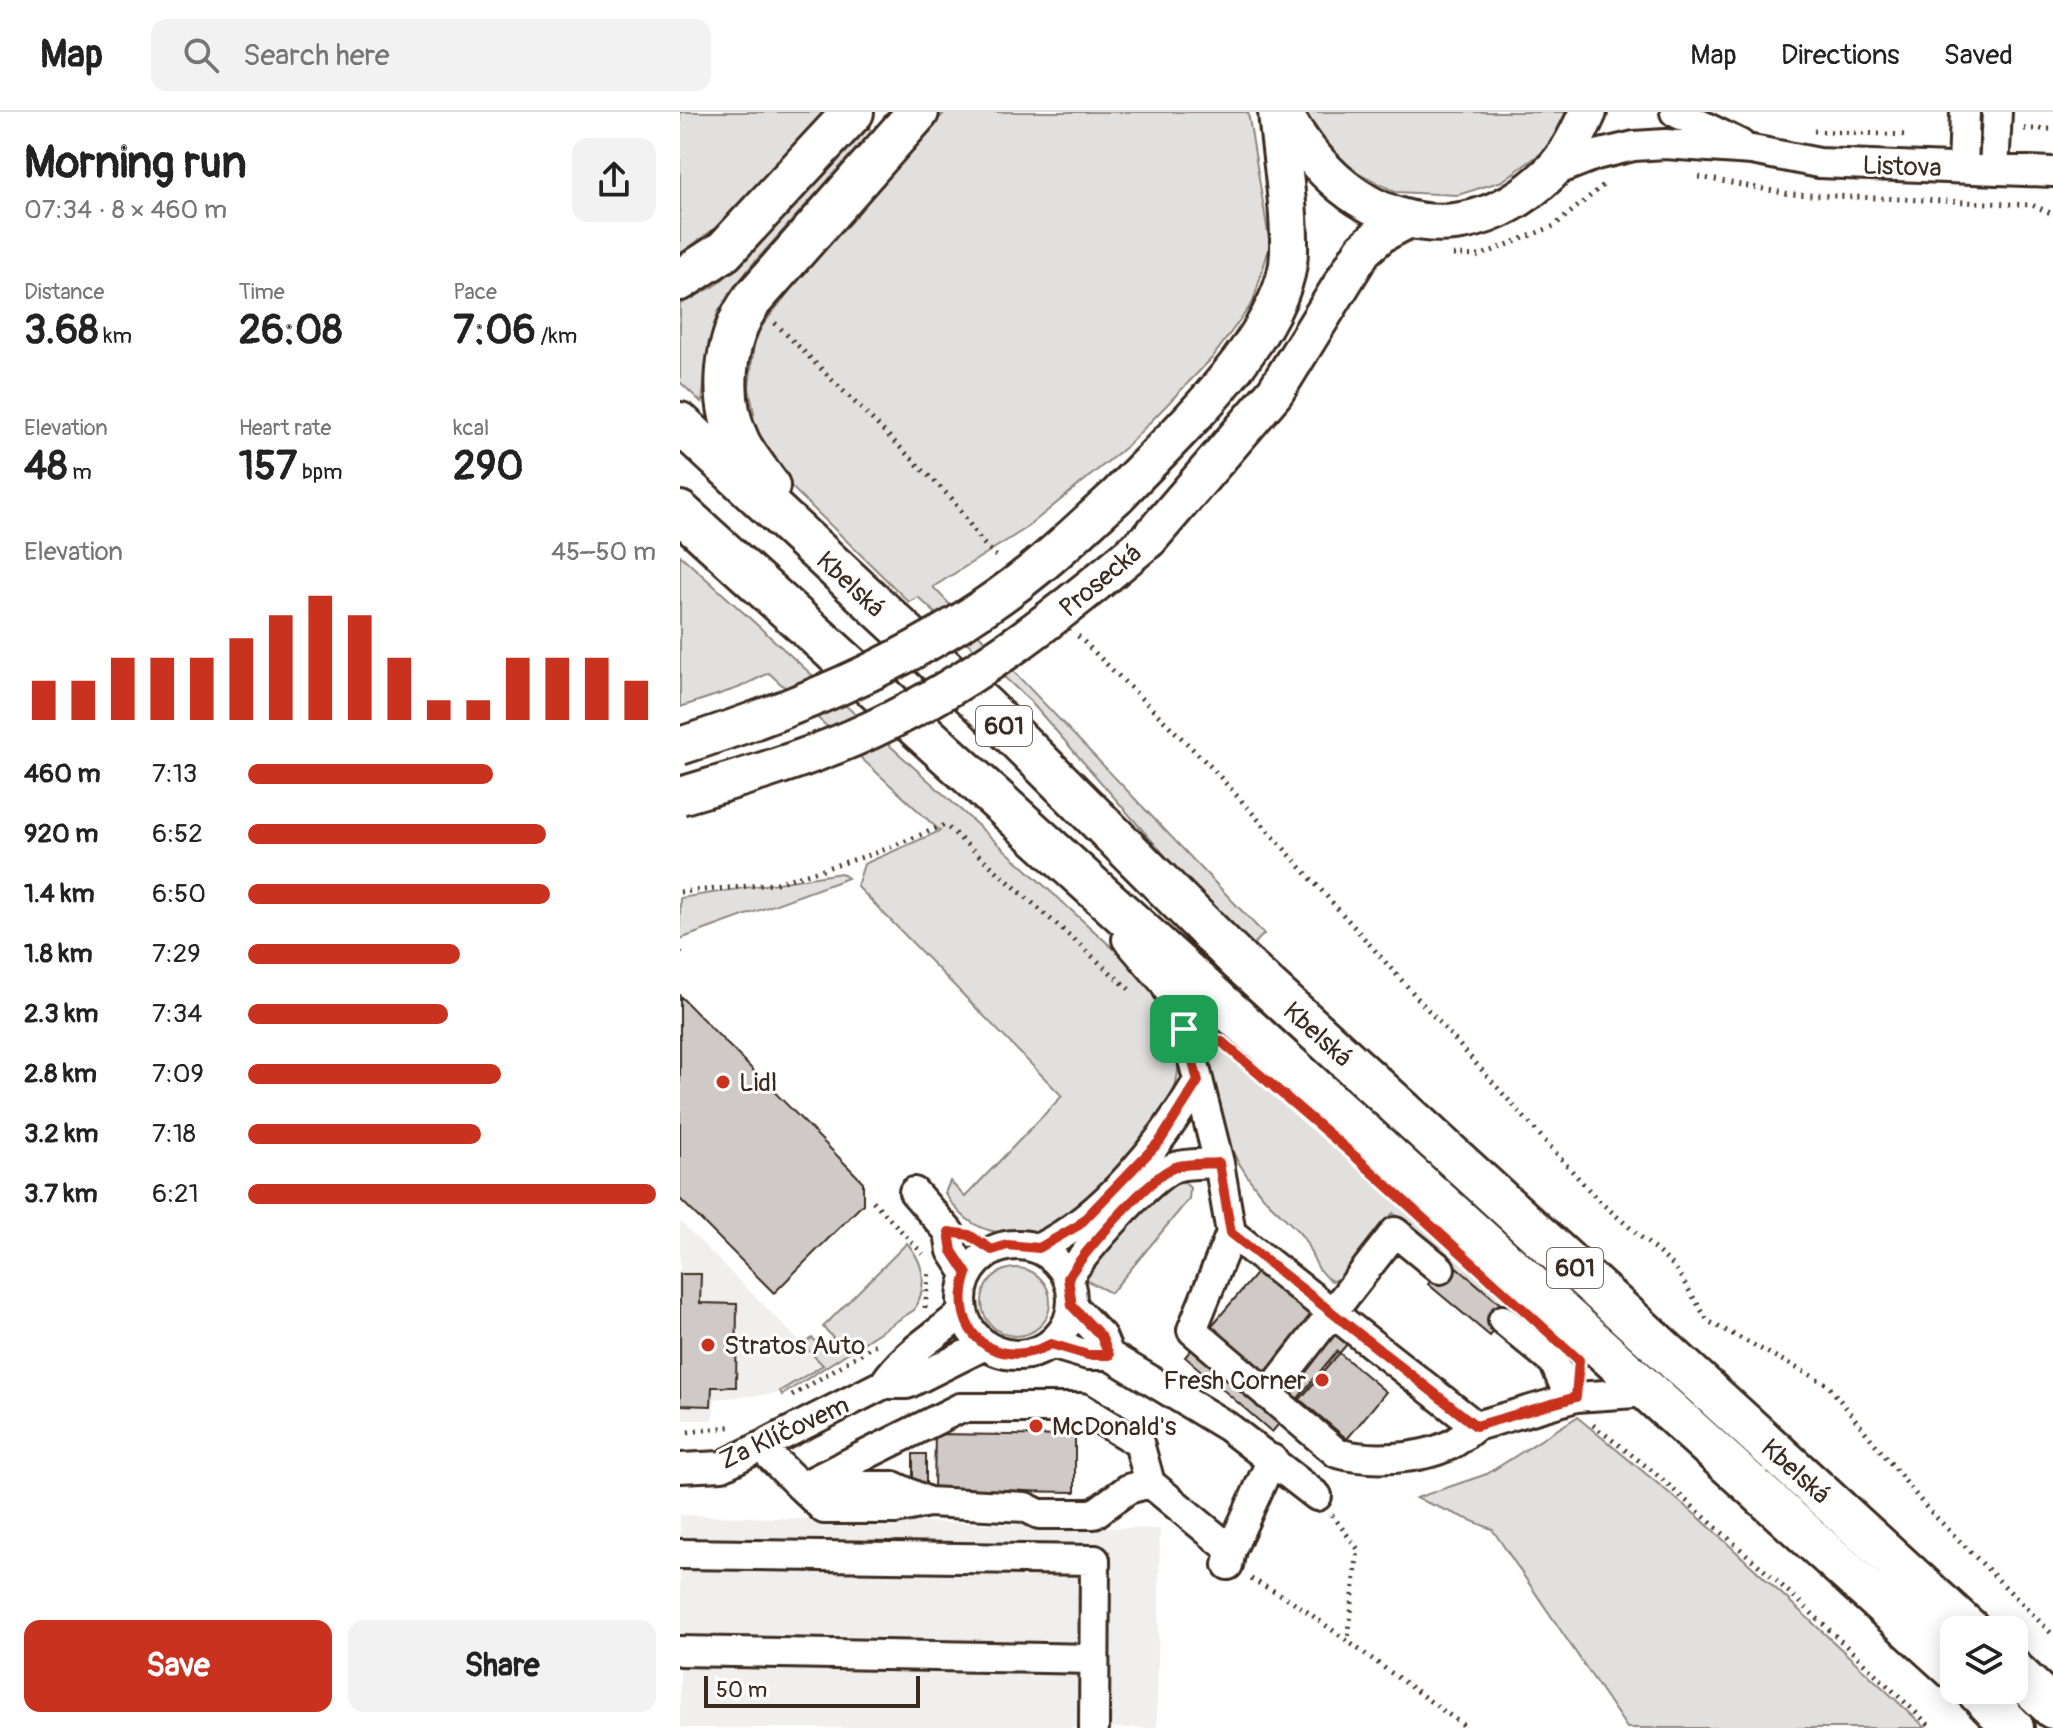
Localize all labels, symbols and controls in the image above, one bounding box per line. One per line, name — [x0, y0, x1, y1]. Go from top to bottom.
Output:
search box — [151, 19, 711, 91]
text: Map — [40, 31, 103, 79]
icon: search — [179, 33, 223, 77]
text: Search here — [243, 37, 390, 74]
text: Map — [1690, 38, 1737, 73]
text: Directions — [1781, 38, 1900, 73]
text: Saved — [1944, 38, 2013, 73]
text: Morning run — [24, 136, 247, 191]
button: share — [572, 138, 656, 222]
street label: Listova — [1862, 150, 1942, 184]
text: 07:34 · 8 × 460 m — [24, 194, 227, 226]
text: Distance — [24, 278, 104, 306]
text: Time — [239, 278, 285, 306]
text: Pace — [453, 278, 497, 306]
text: 3.68 — [24, 306, 99, 355]
text: 26:08 — [239, 306, 342, 355]
text: 7:06 — [453, 306, 536, 355]
text: km — [99, 322, 132, 350]
text: /km — [536, 322, 577, 350]
text: Elevation — [24, 414, 108, 442]
text: Heart rate — [239, 414, 331, 442]
text: kcal — [453, 414, 489, 442]
text: 48 — [24, 442, 67, 491]
text: 157 — [239, 442, 297, 491]
text: 290 — [453, 442, 524, 491]
text: m — [67, 458, 92, 486]
text: bpm — [297, 458, 343, 486]
text: Elevation — [24, 536, 123, 568]
text: 45–50 m — [551, 536, 656, 568]
street label: Prosecká — [1053, 537, 1148, 624]
street label: Kbelská — [809, 545, 891, 624]
road number: 601 — [976, 706, 1032, 746]
text: 460 m — [24, 758, 101, 790]
text: 7:13 — [152, 758, 197, 790]
text: 920 m — [24, 818, 98, 850]
text: 6:52 — [152, 818, 203, 850]
text: 1.4 km — [24, 878, 95, 910]
text: 6:50 — [152, 878, 206, 910]
text: 1.8 km — [24, 938, 93, 970]
text: 7:29 — [152, 938, 201, 970]
pin — [1150, 995, 1218, 1063]
street label: Kbelská — [1276, 995, 1359, 1074]
text: 2.3 km — [24, 998, 98, 1030]
text: 7:34 — [152, 998, 202, 1030]
icon: arrive — [1162, 1007, 1206, 1051]
text: 2.8 km — [24, 1058, 97, 1090]
text: 7:09 — [152, 1058, 204, 1090]
place label: Lidl — [739, 1067, 777, 1099]
marker: Lidl — [714, 1073, 732, 1091]
text: 3.2 km — [24, 1118, 98, 1150]
text: 7:18 — [152, 1118, 196, 1150]
text: 3.7 km — [24, 1178, 98, 1210]
text: 6:21 — [152, 1178, 199, 1210]
road number: 601 — [1547, 1248, 1603, 1288]
place label: Stratos Auto — [724, 1330, 865, 1362]
marker: Stratos Auto — [699, 1336, 717, 1354]
place label: Fresh Corner — [1163, 1365, 1307, 1397]
marker: Fresh Corner — [1313, 1371, 1331, 1389]
street label: Za Klíčovem — [714, 1389, 854, 1477]
place label: McDonald's — [1052, 1411, 1177, 1443]
marker: McDonald's — [1027, 1417, 1045, 1435]
street label: Kbelská — [1754, 1432, 1837, 1511]
map controls — [1940, 1616, 2028, 1704]
button: layers — [1940, 1616, 2028, 1704]
button: Save — [24, 1620, 332, 1712]
button: Share — [348, 1620, 656, 1712]
scale bar — [704, 1672, 920, 1708]
text: 50 m — [716, 1676, 767, 1704]

